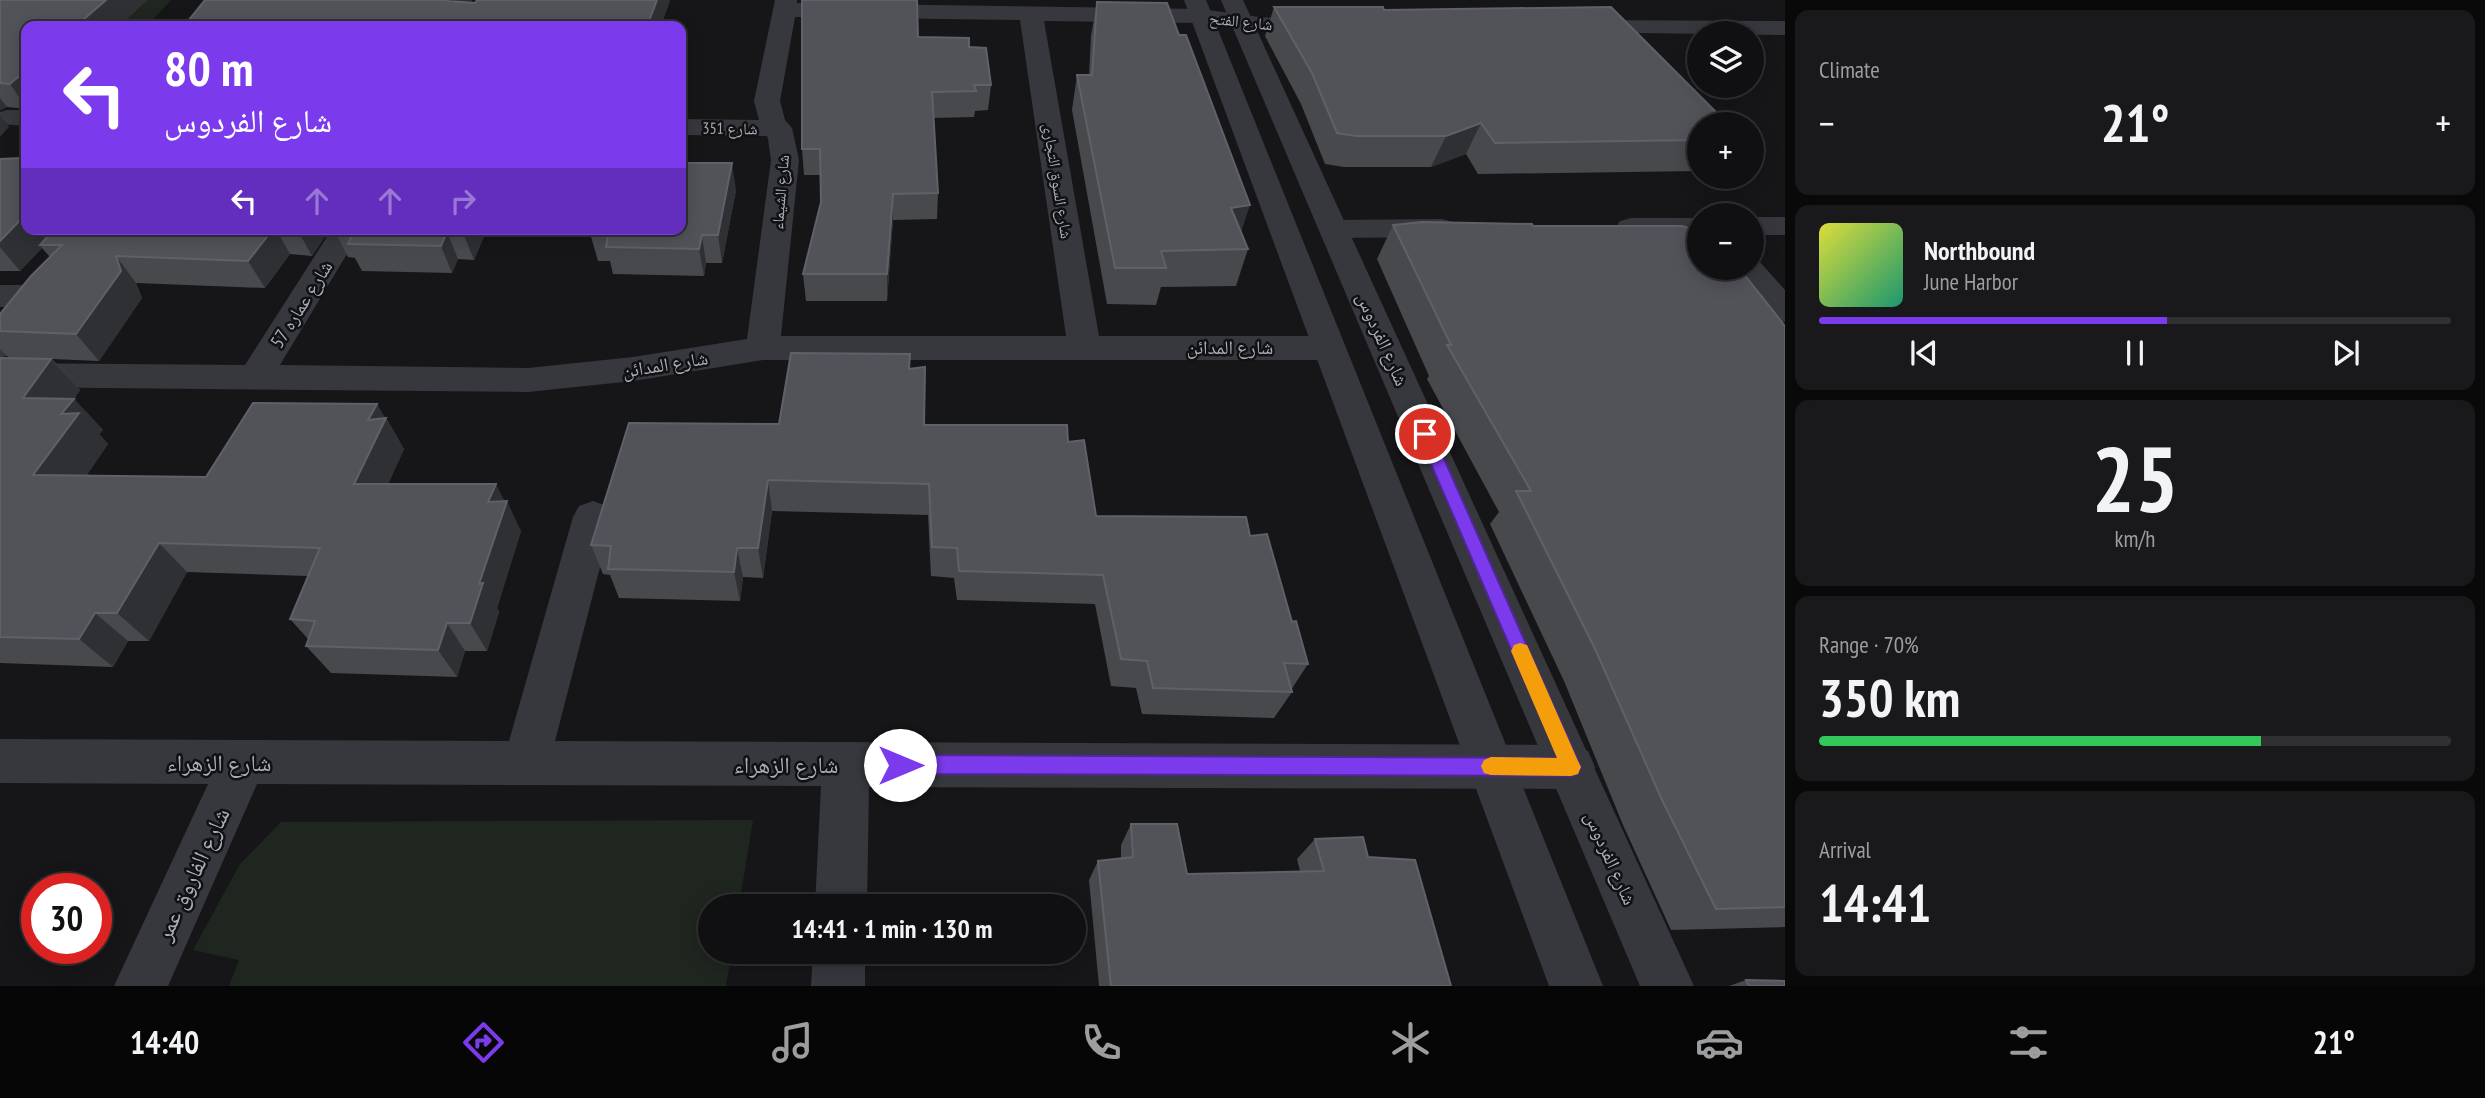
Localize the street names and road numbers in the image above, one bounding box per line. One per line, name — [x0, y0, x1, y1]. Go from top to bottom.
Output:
street label: شارع الفتح — [1208, 8, 1274, 35]
street label: شارع 351 — [702, 118, 758, 139]
street label: شارع السوق التجارى — [1038, 122, 1077, 240]
street label: شارع الشيماء — [767, 154, 794, 230]
street label: شارع عماره 57 — [265, 256, 337, 352]
street label: شارع الفردوس — [1352, 289, 1414, 389]
street label: شارع المدائن — [1187, 335, 1273, 359]
street label: شارع المدائن — [620, 345, 710, 383]
street label: شارع الزهراء — [167, 748, 271, 778]
street label: شارع الزهراء — [734, 750, 838, 780]
street label: شارع الفاروق عمر — [148, 803, 236, 946]
street label: شارع الفردوس — [1580, 808, 1642, 908]

